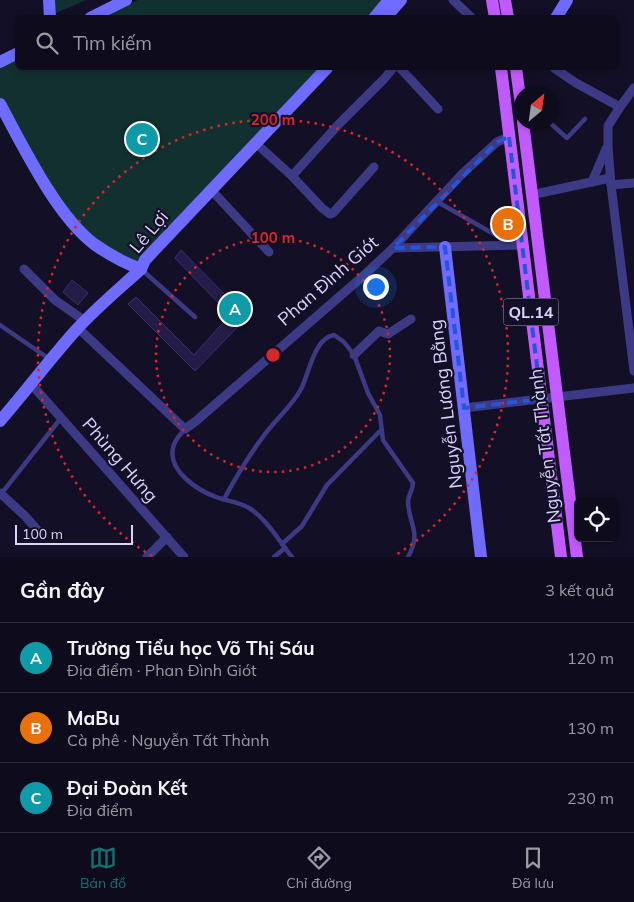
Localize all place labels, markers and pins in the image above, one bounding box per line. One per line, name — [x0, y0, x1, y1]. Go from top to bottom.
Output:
pin: C — [126, 120, 158, 158]
pin: B — [492, 205, 524, 243]
pin: A — [219, 290, 251, 328]
centre of rings — [264, 346, 282, 364]

